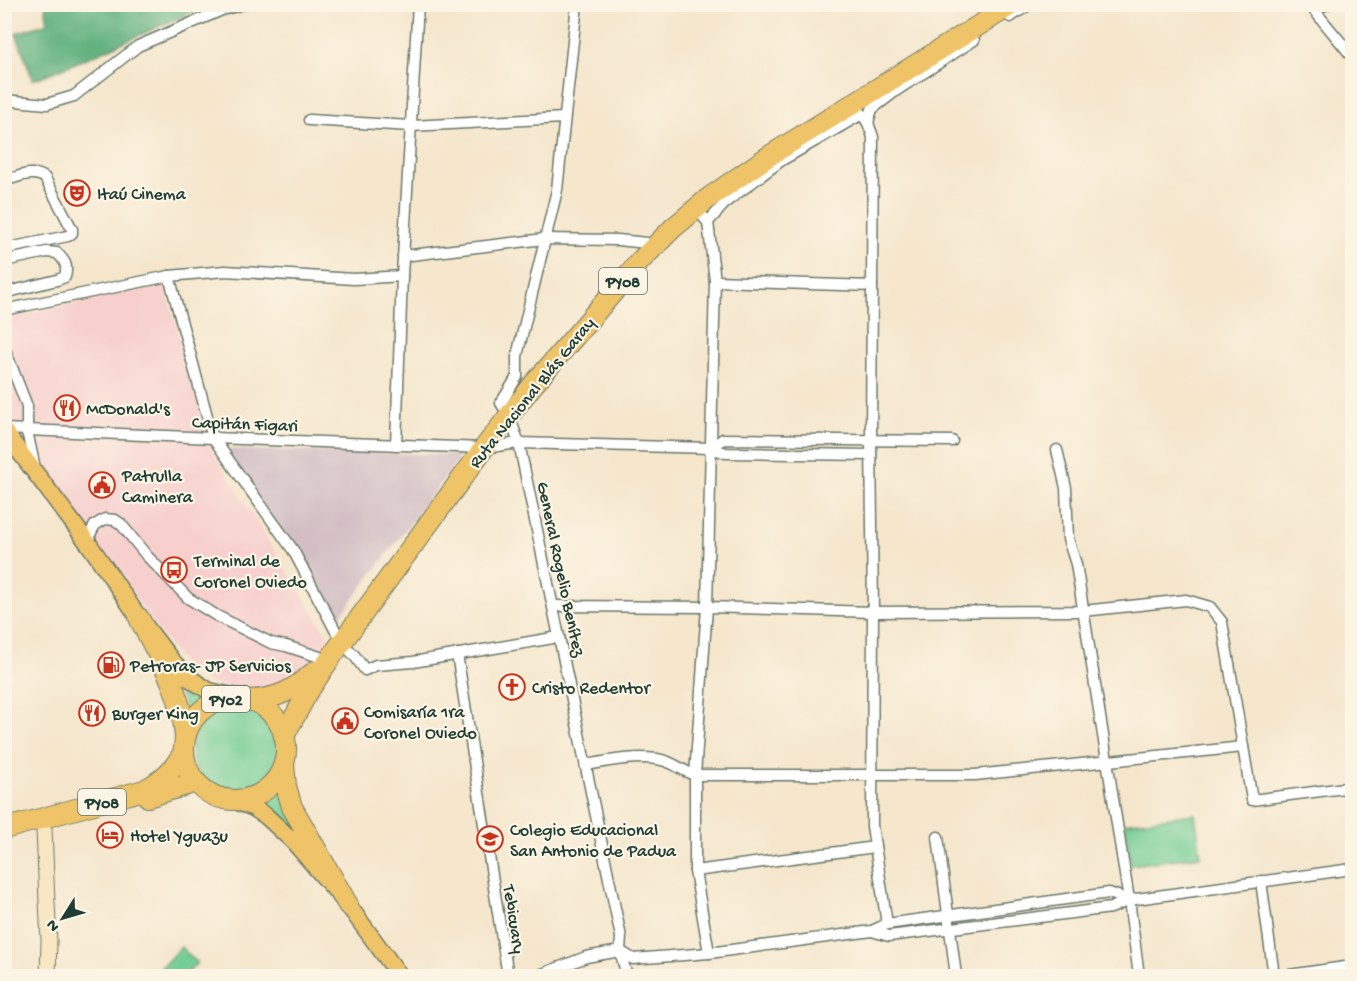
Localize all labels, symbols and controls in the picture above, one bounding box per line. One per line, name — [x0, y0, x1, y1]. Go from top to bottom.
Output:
theatre icon: Itaú Cinema — [62, 178, 92, 208]
place label: Itaú Cinema — [97, 185, 187, 206]
road number: PY08 — [599, 268, 647, 294]
street label: Ruta Nacional Blás Garay — [466, 314, 600, 473]
restaurant icon: McDonald's — [52, 393, 82, 423]
place label: McDonald's — [86, 400, 171, 421]
street label: Capitán Figari — [191, 413, 298, 438]
place label: Patrulla Caminera — [121, 467, 194, 509]
public building icon: Patrulla Caminera — [87, 470, 117, 500]
street label: General Rogelio Benítez — [531, 480, 589, 660]
place label: Terminal de Coronel Oviedo — [193, 552, 307, 594]
bus stop icon: Terminal de Coronel Oviedo — [159, 555, 189, 585]
fuel station icon: Petroras- JP Servicios — [96, 650, 126, 680]
place label: Petroras- JP Servicios — [129, 657, 292, 678]
church icon: Cristo Redentor — [497, 672, 527, 702]
place label: Cristo Redentor — [532, 679, 651, 700]
road number: PY02 — [202, 686, 250, 712]
restaurant icon: Burger King — [77, 698, 107, 728]
place label: Comisaría 1ra Coronel Oviedo — [364, 703, 477, 745]
place label: Burger King — [111, 705, 199, 726]
public building icon: Comisaría 1ra Coronel Oviedo — [330, 706, 360, 736]
road number: PY08 — [78, 789, 126, 815]
hotel icon: Hotel Yguazu — [95, 820, 125, 850]
place label: Colegio Educacional San Antonio de Padua — [510, 821, 677, 863]
school or university icon: Colegio Educacional San Antonio de Padua — [475, 824, 505, 854]
place label: Hotel Yguazu — [130, 827, 228, 848]
street label: Tebicuary — [497, 882, 528, 955]
north arrow — [33, 888, 93, 948]
text: N — [43, 915, 65, 935]

